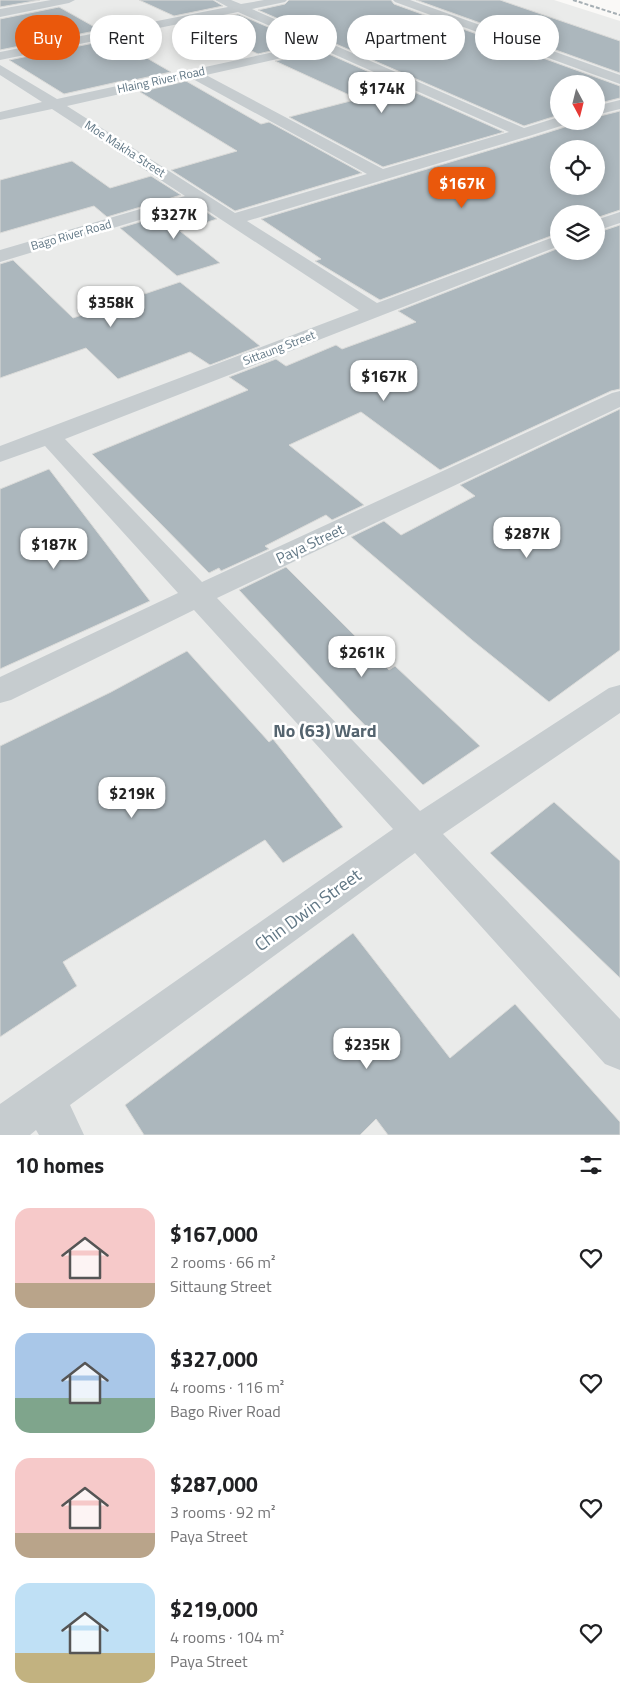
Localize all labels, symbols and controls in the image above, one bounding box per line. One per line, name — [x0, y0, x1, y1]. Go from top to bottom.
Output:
chip: Buy — [15, 15, 80, 60]
chip: Rent — [90, 15, 162, 60]
chip: Filters — [172, 15, 256, 60]
chip: New — [266, 15, 337, 60]
chip: Apartment — [347, 15, 465, 60]
chip: House — [475, 15, 559, 60]
street label: Hlaing River Road — [115, 61, 207, 98]
pin: $174K — [347, 72, 417, 114]
north arrow — [550, 75, 605, 130]
map controls — [550, 75, 605, 260]
text: $174K — [359, 76, 405, 100]
street label: Moe Makha Street — [81, 115, 170, 182]
button: locate — [550, 140, 605, 195]
pin: $167K — [427, 166, 497, 209]
text: $167K — [439, 171, 485, 195]
pin: $327K — [139, 198, 209, 240]
text: $327K — [151, 202, 197, 226]
button: layers — [550, 205, 605, 260]
street label: Bago River Road — [28, 214, 113, 255]
pin: $358K — [76, 286, 146, 328]
text: $358K — [88, 290, 134, 314]
street label: Sittaung Street — [240, 325, 318, 370]
pin: $167K — [349, 360, 419, 402]
text: $167K — [361, 364, 407, 388]
pin: $287K — [492, 516, 562, 559]
street label: Paya Street — [272, 517, 348, 569]
text: $287K — [504, 521, 550, 545]
pin: $187K — [19, 528, 89, 570]
text: $187K — [31, 532, 77, 556]
pin: $261K — [327, 636, 397, 678]
text: $261K — [339, 640, 385, 664]
district label: No (63) Ward — [273, 717, 377, 744]
pin: $219K — [97, 776, 167, 819]
text: $219K — [109, 781, 155, 805]
street label: Chin Dwin Street — [249, 861, 367, 958]
pin: $235K — [332, 1028, 402, 1070]
text: $235K — [344, 1032, 390, 1056]
text: 10 homes — [15, 1149, 104, 1181]
icon: filters — [577, 1151, 605, 1179]
text: $167,000 — [170, 1218, 258, 1250]
icon: home — [55, 1228, 115, 1288]
icon: heart — [577, 1244, 605, 1272]
text: 2 rooms · 66 m² — [170, 1250, 275, 1274]
text: Sittaung Street — [170, 1274, 272, 1298]
text: $327,000 — [170, 1343, 258, 1375]
icon: home — [55, 1353, 115, 1413]
icon: heart — [577, 1369, 605, 1397]
text: 4 rooms · 116 m² — [170, 1375, 284, 1399]
text: Bago River Road — [170, 1399, 281, 1423]
text: $287,000 — [170, 1468, 258, 1500]
icon: home — [55, 1478, 115, 1538]
icon: heart — [577, 1494, 605, 1522]
text: 3 rooms · 92 m² — [170, 1500, 275, 1524]
text: Paya Street — [170, 1524, 248, 1548]
text: $219,000 — [170, 1593, 258, 1625]
icon: home — [55, 1603, 115, 1663]
icon: heart — [577, 1619, 605, 1647]
text: 4 rooms · 104 m² — [170, 1625, 284, 1649]
text: Paya Street — [170, 1649, 248, 1673]

